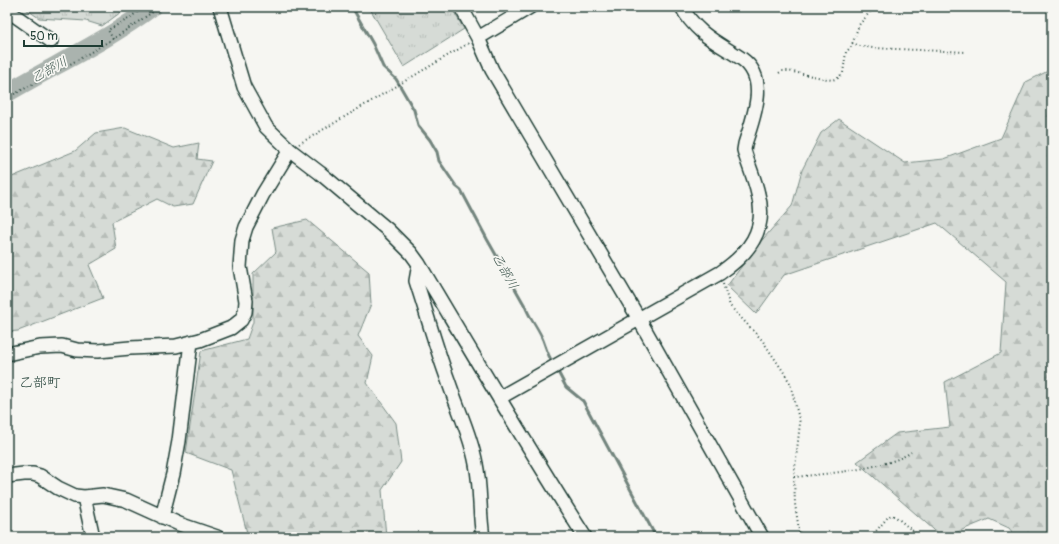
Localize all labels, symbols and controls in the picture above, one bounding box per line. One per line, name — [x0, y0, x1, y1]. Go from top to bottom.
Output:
scale bar — [24, 22, 102, 48]
text: 50 m — [30, 29, 58, 44]
water label: 乙部川 — [29, 53, 70, 86]
water label: 乙部川 — [489, 251, 522, 292]
district label: 乙部町 — [19, 374, 61, 391]

